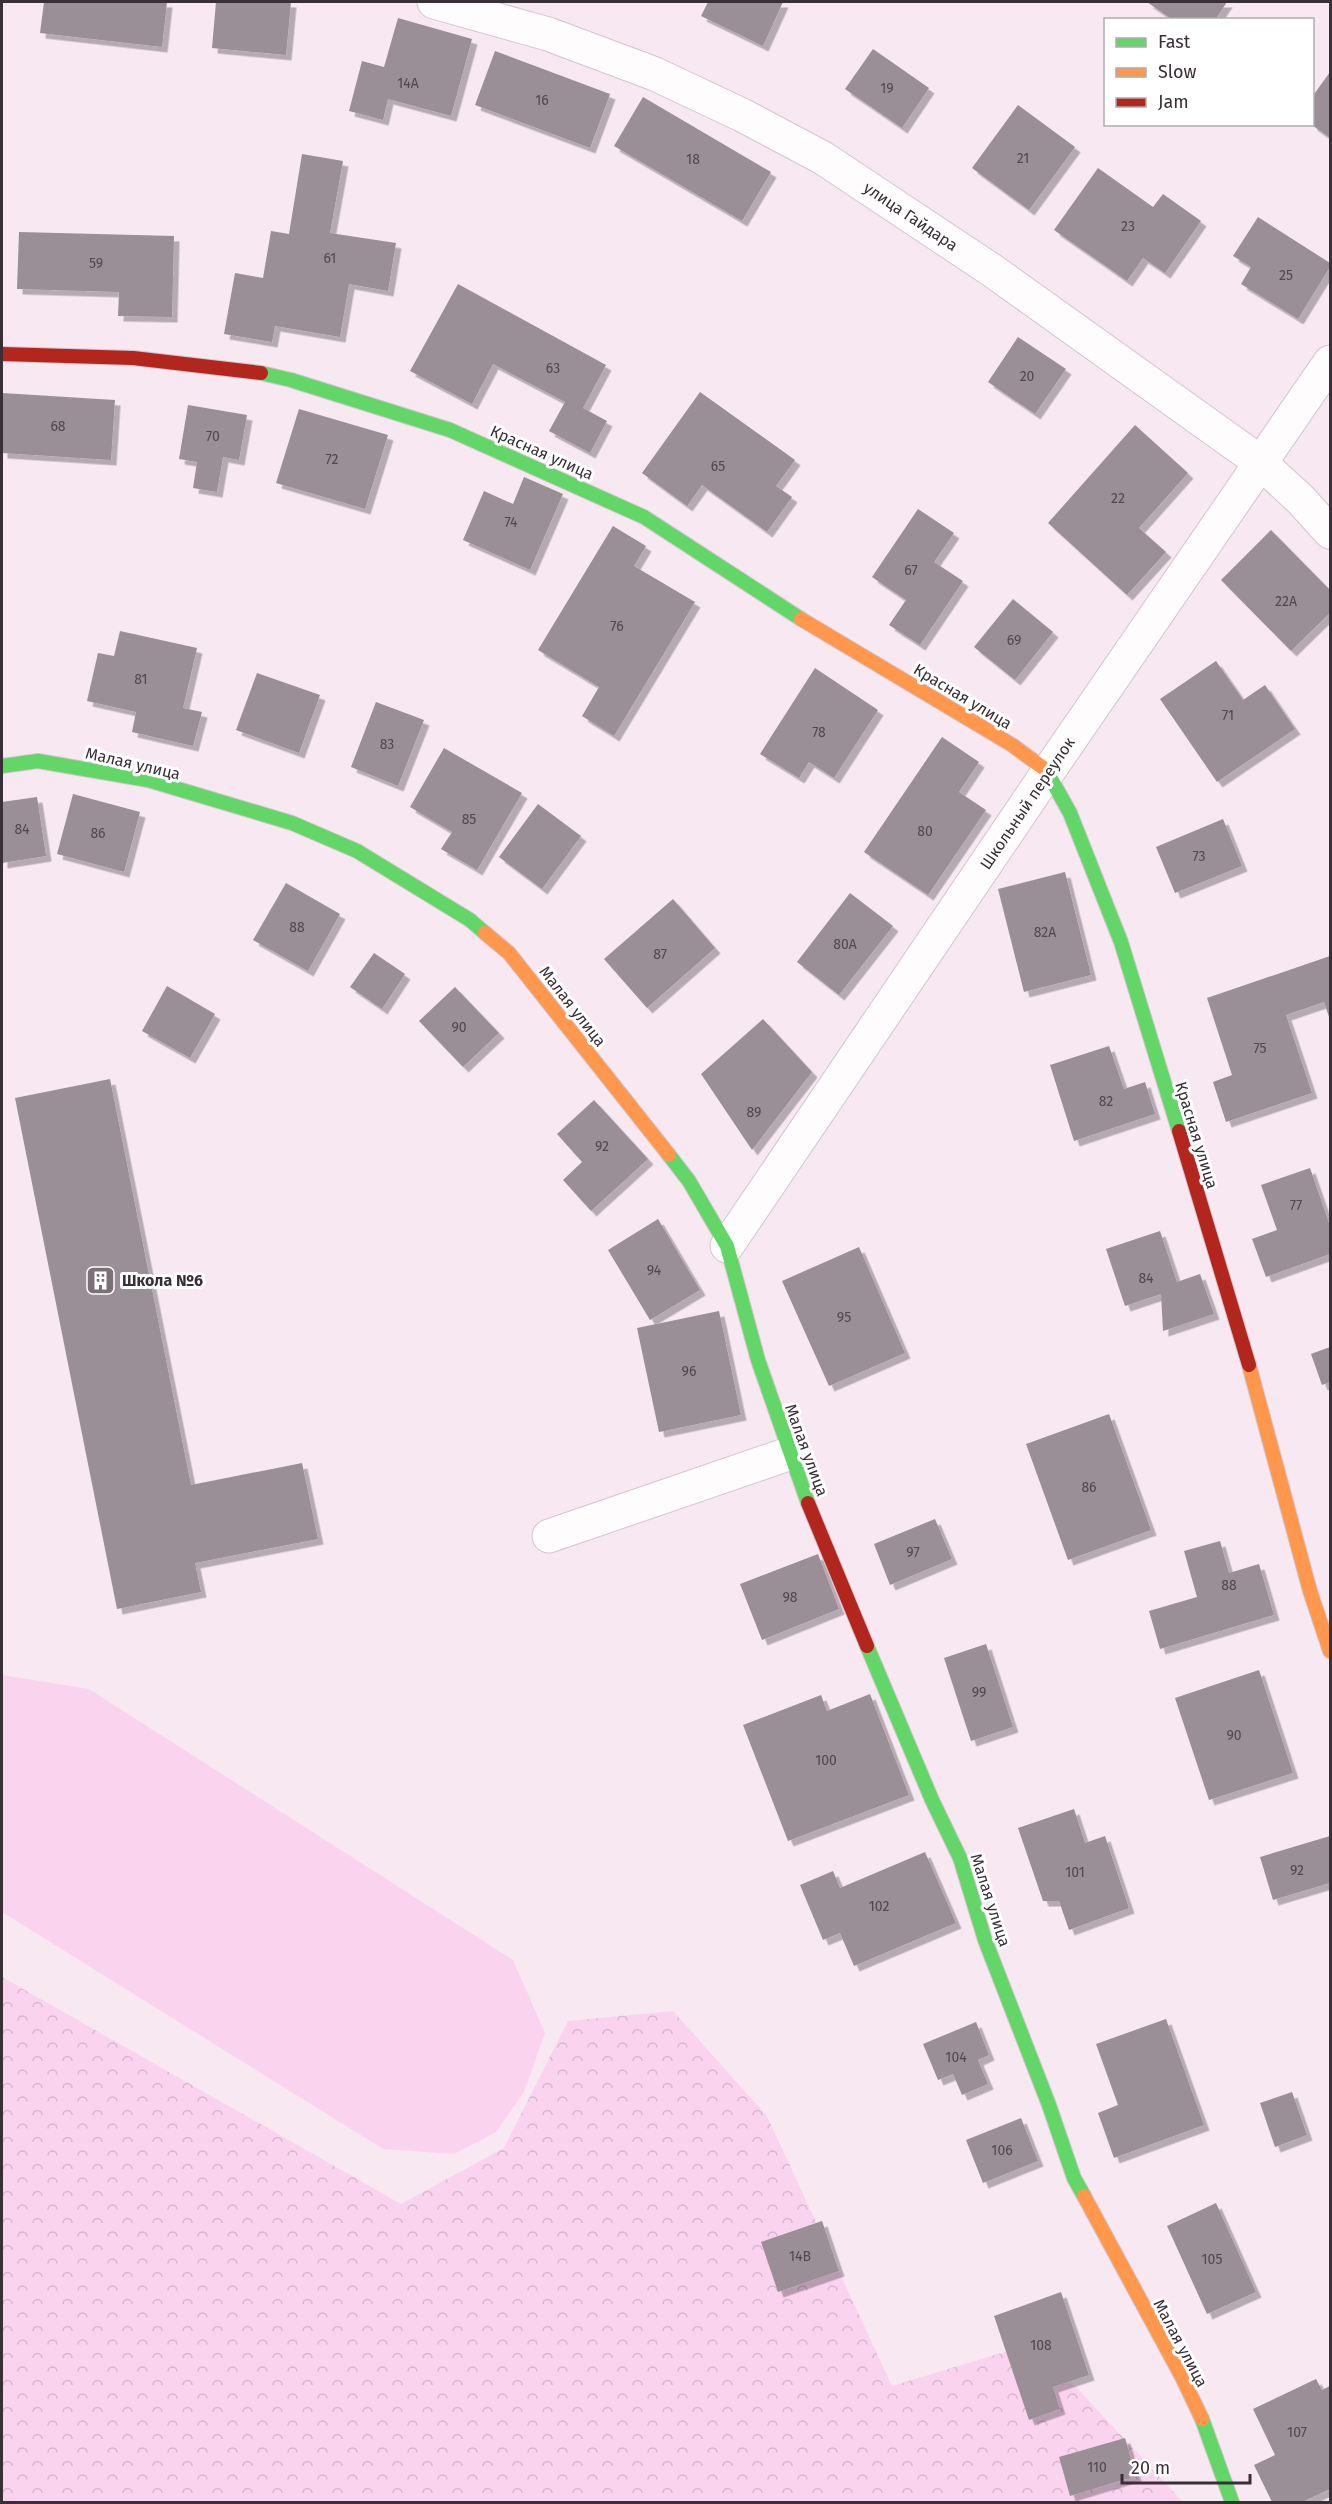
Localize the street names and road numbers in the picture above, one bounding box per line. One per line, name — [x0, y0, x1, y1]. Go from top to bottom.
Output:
street label: улица Гайдара — [860, 178, 961, 255]
street label: Красная улица — [487, 421, 596, 484]
street label: Красная улица — [910, 660, 1015, 733]
street label: Школьный переулок — [976, 733, 1079, 873]
street label: Малая улица — [84, 743, 182, 784]
street label: Малая улица — [535, 962, 610, 1050]
street label: Красная улица — [1171, 1079, 1222, 1191]
street label: Малая улица — [781, 1401, 832, 1499]
street label: Малая улица — [967, 1851, 1015, 1949]
street label: Малая улица — [1149, 2296, 1212, 2390]

